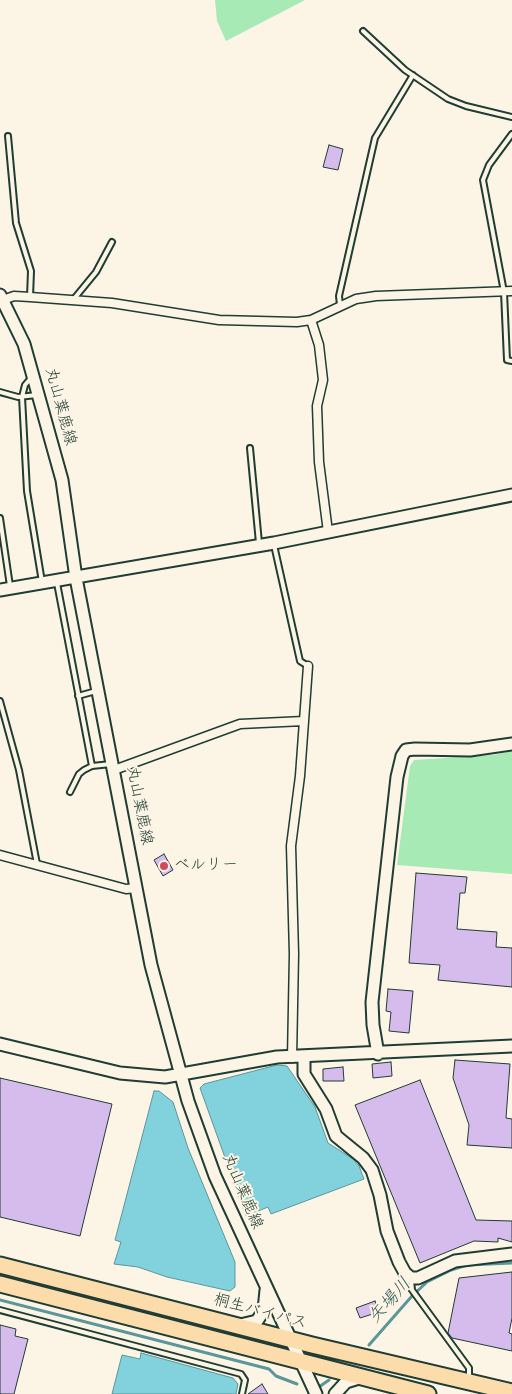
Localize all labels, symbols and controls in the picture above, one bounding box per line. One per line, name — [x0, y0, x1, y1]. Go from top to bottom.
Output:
street label: 丸山葉鹿線 — [39, 366, 79, 448]
street label: 丸山葉鹿線 — [121, 765, 155, 847]
place label: ベルリー — [174, 856, 238, 876]
marker: ベルリー — [158, 860, 170, 872]
street label: 丸山葉鹿線 — [217, 1151, 265, 1233]
water label: 矢場川 — [365, 1275, 417, 1329]
street label: 桐生バイパス — [211, 1291, 309, 1335]

